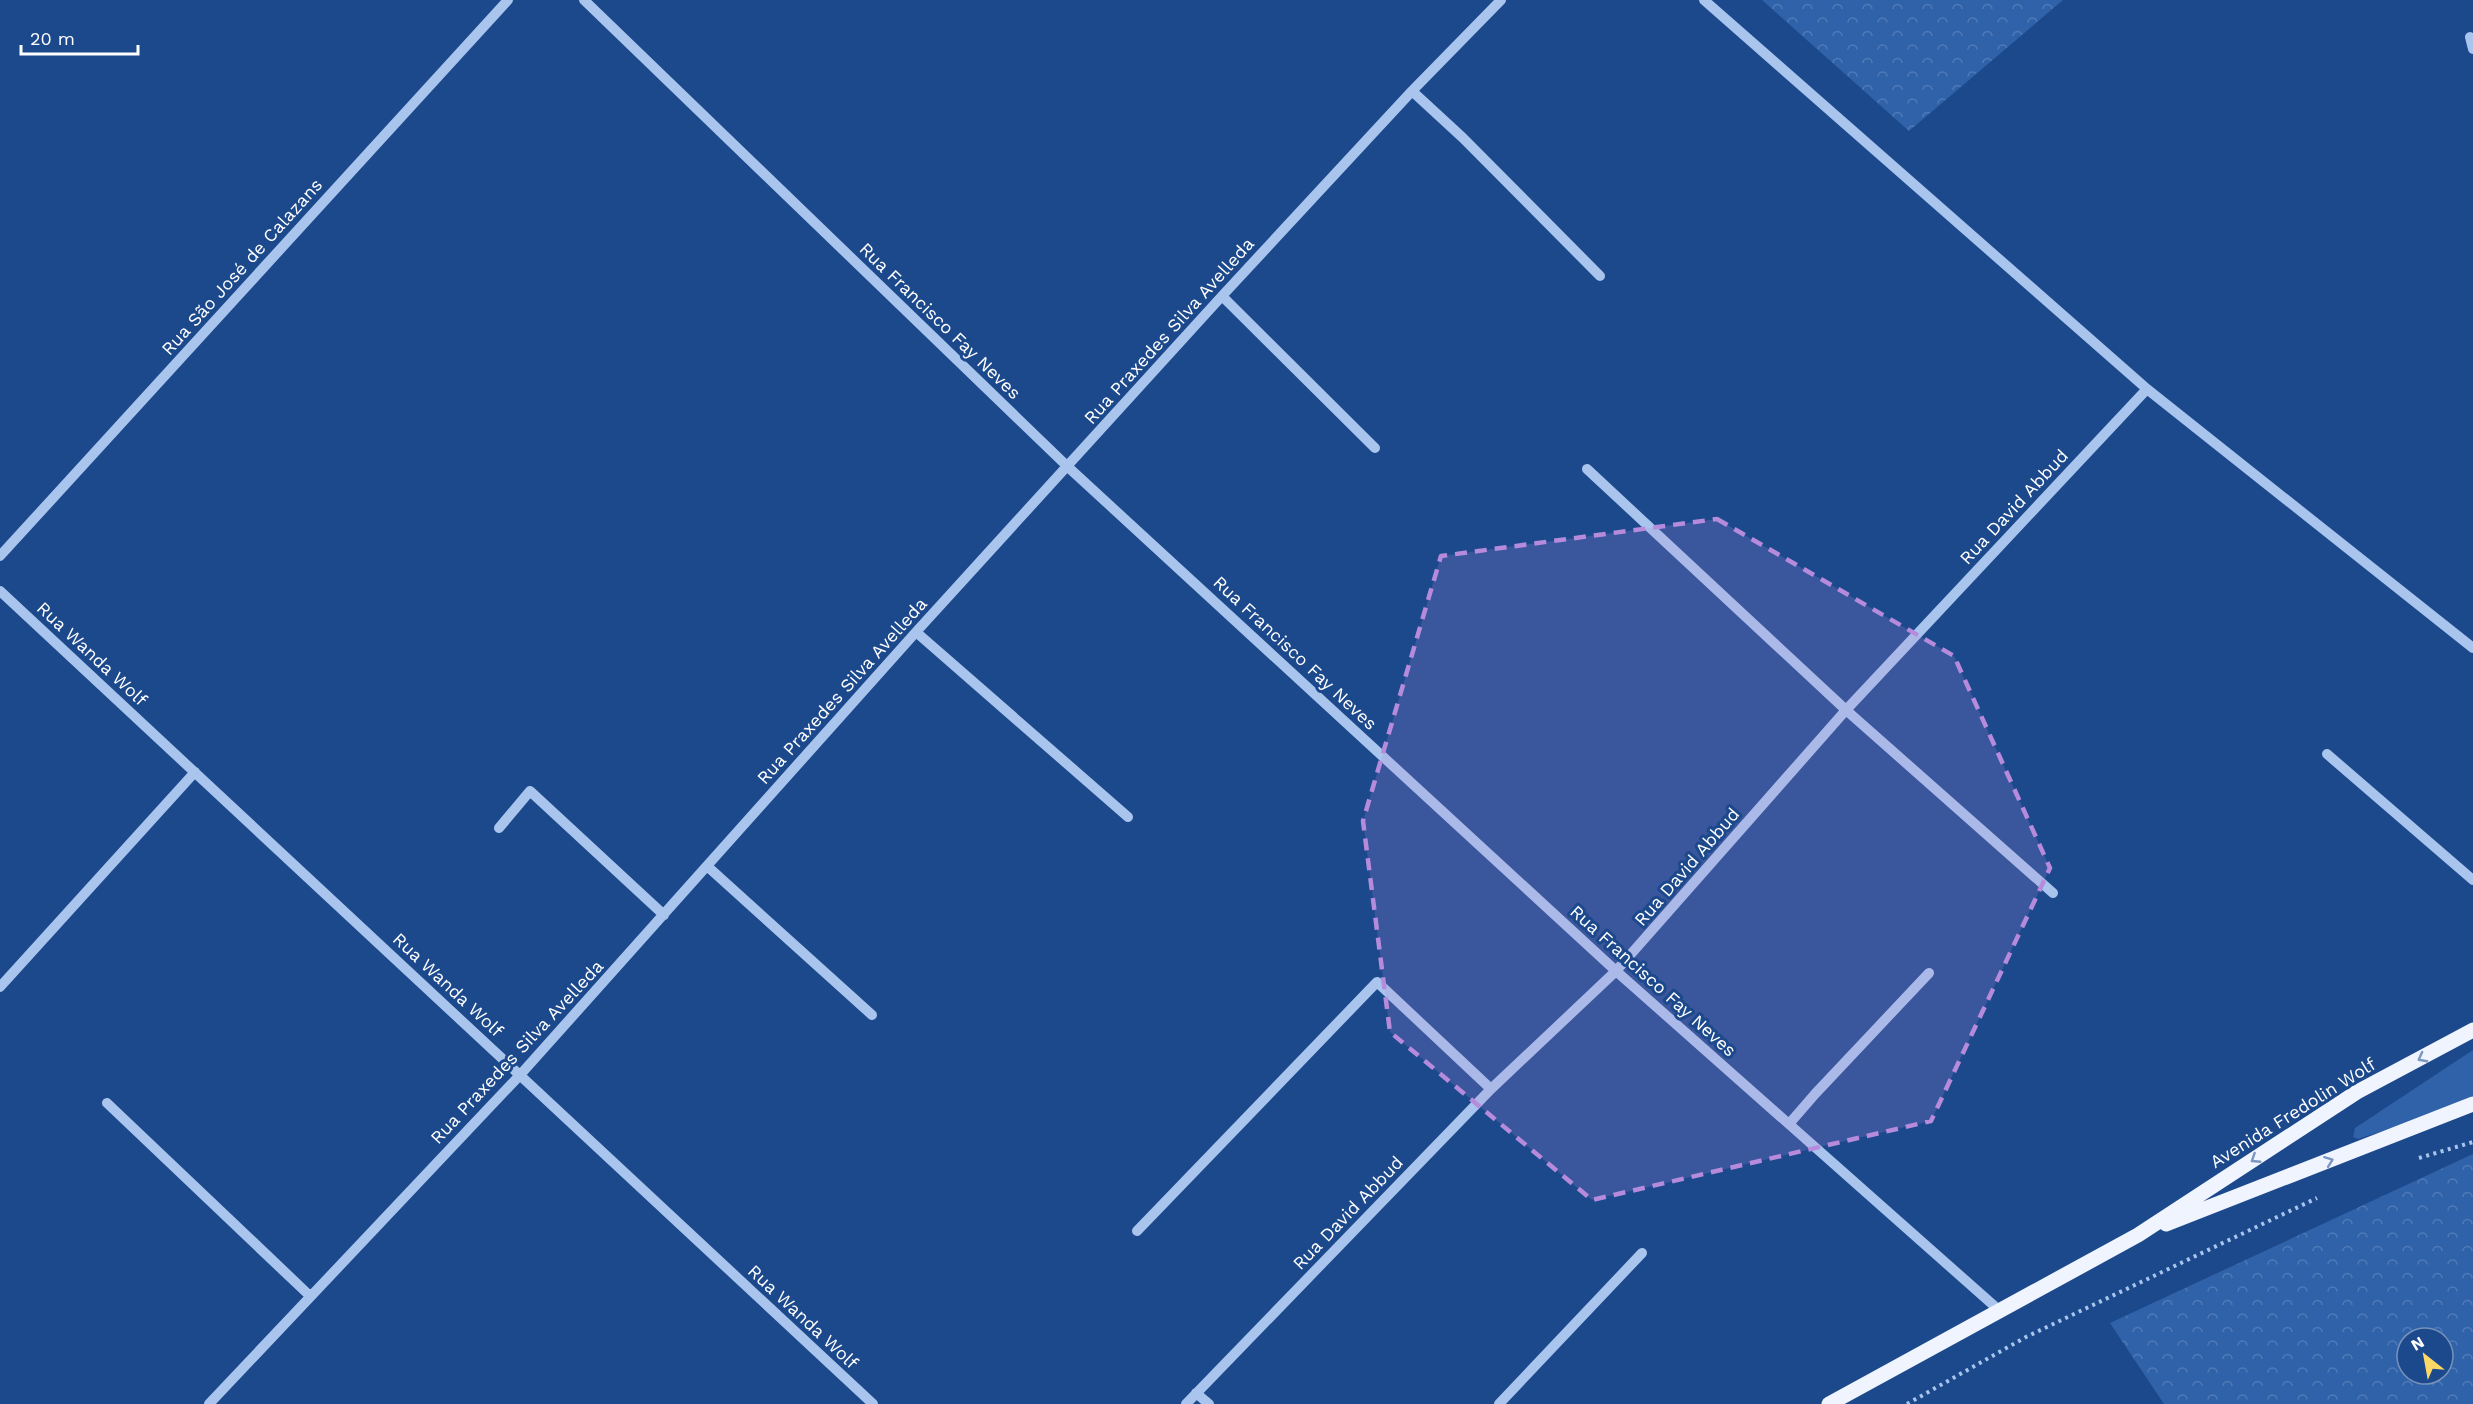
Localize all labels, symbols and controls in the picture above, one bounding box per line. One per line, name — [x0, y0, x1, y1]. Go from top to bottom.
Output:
scale bar — [21, 18, 138, 56]
text: 20 m — [30, 28, 75, 49]
street label: Rua São José de Calazans — [157, 174, 326, 359]
street label: Rua Praxedes Silva Avelleda — [1079, 233, 1258, 428]
street label: Rua Francisco Fay Neves — [855, 238, 1025, 403]
street label: Rua David Abbud — [1955, 445, 2072, 568]
street label: Rua Francisco Fay Neves — [1209, 571, 1381, 734]
street label: Rua Praxedes Silva Avelleda — [752, 593, 931, 788]
street label: Rua Wanda Wolf — [33, 597, 152, 710]
street label: Rua David Abbud — [1630, 803, 1744, 930]
street label: Rua Francisco Fay Neves — [1566, 901, 1741, 1061]
street label: Rua Wanda Wolf — [389, 928, 508, 1041]
street label: Rua Praxedes Silva Avelleda — [426, 955, 607, 1148]
one-way arrow — [2417, 1051, 2428, 1062]
street label: Avenida Fredolin Wolf — [2206, 1053, 2379, 1172]
one-way arrow — [2251, 1151, 2261, 1163]
street label: Rua David Abbud — [1288, 1152, 1407, 1274]
one-way arrow — [2323, 1156, 2334, 1168]
street label: Rua Wanda Wolf — [744, 1260, 863, 1373]
north arrow — [2395, 1326, 2455, 1386]
text: N — [2408, 1332, 2428, 1355]

